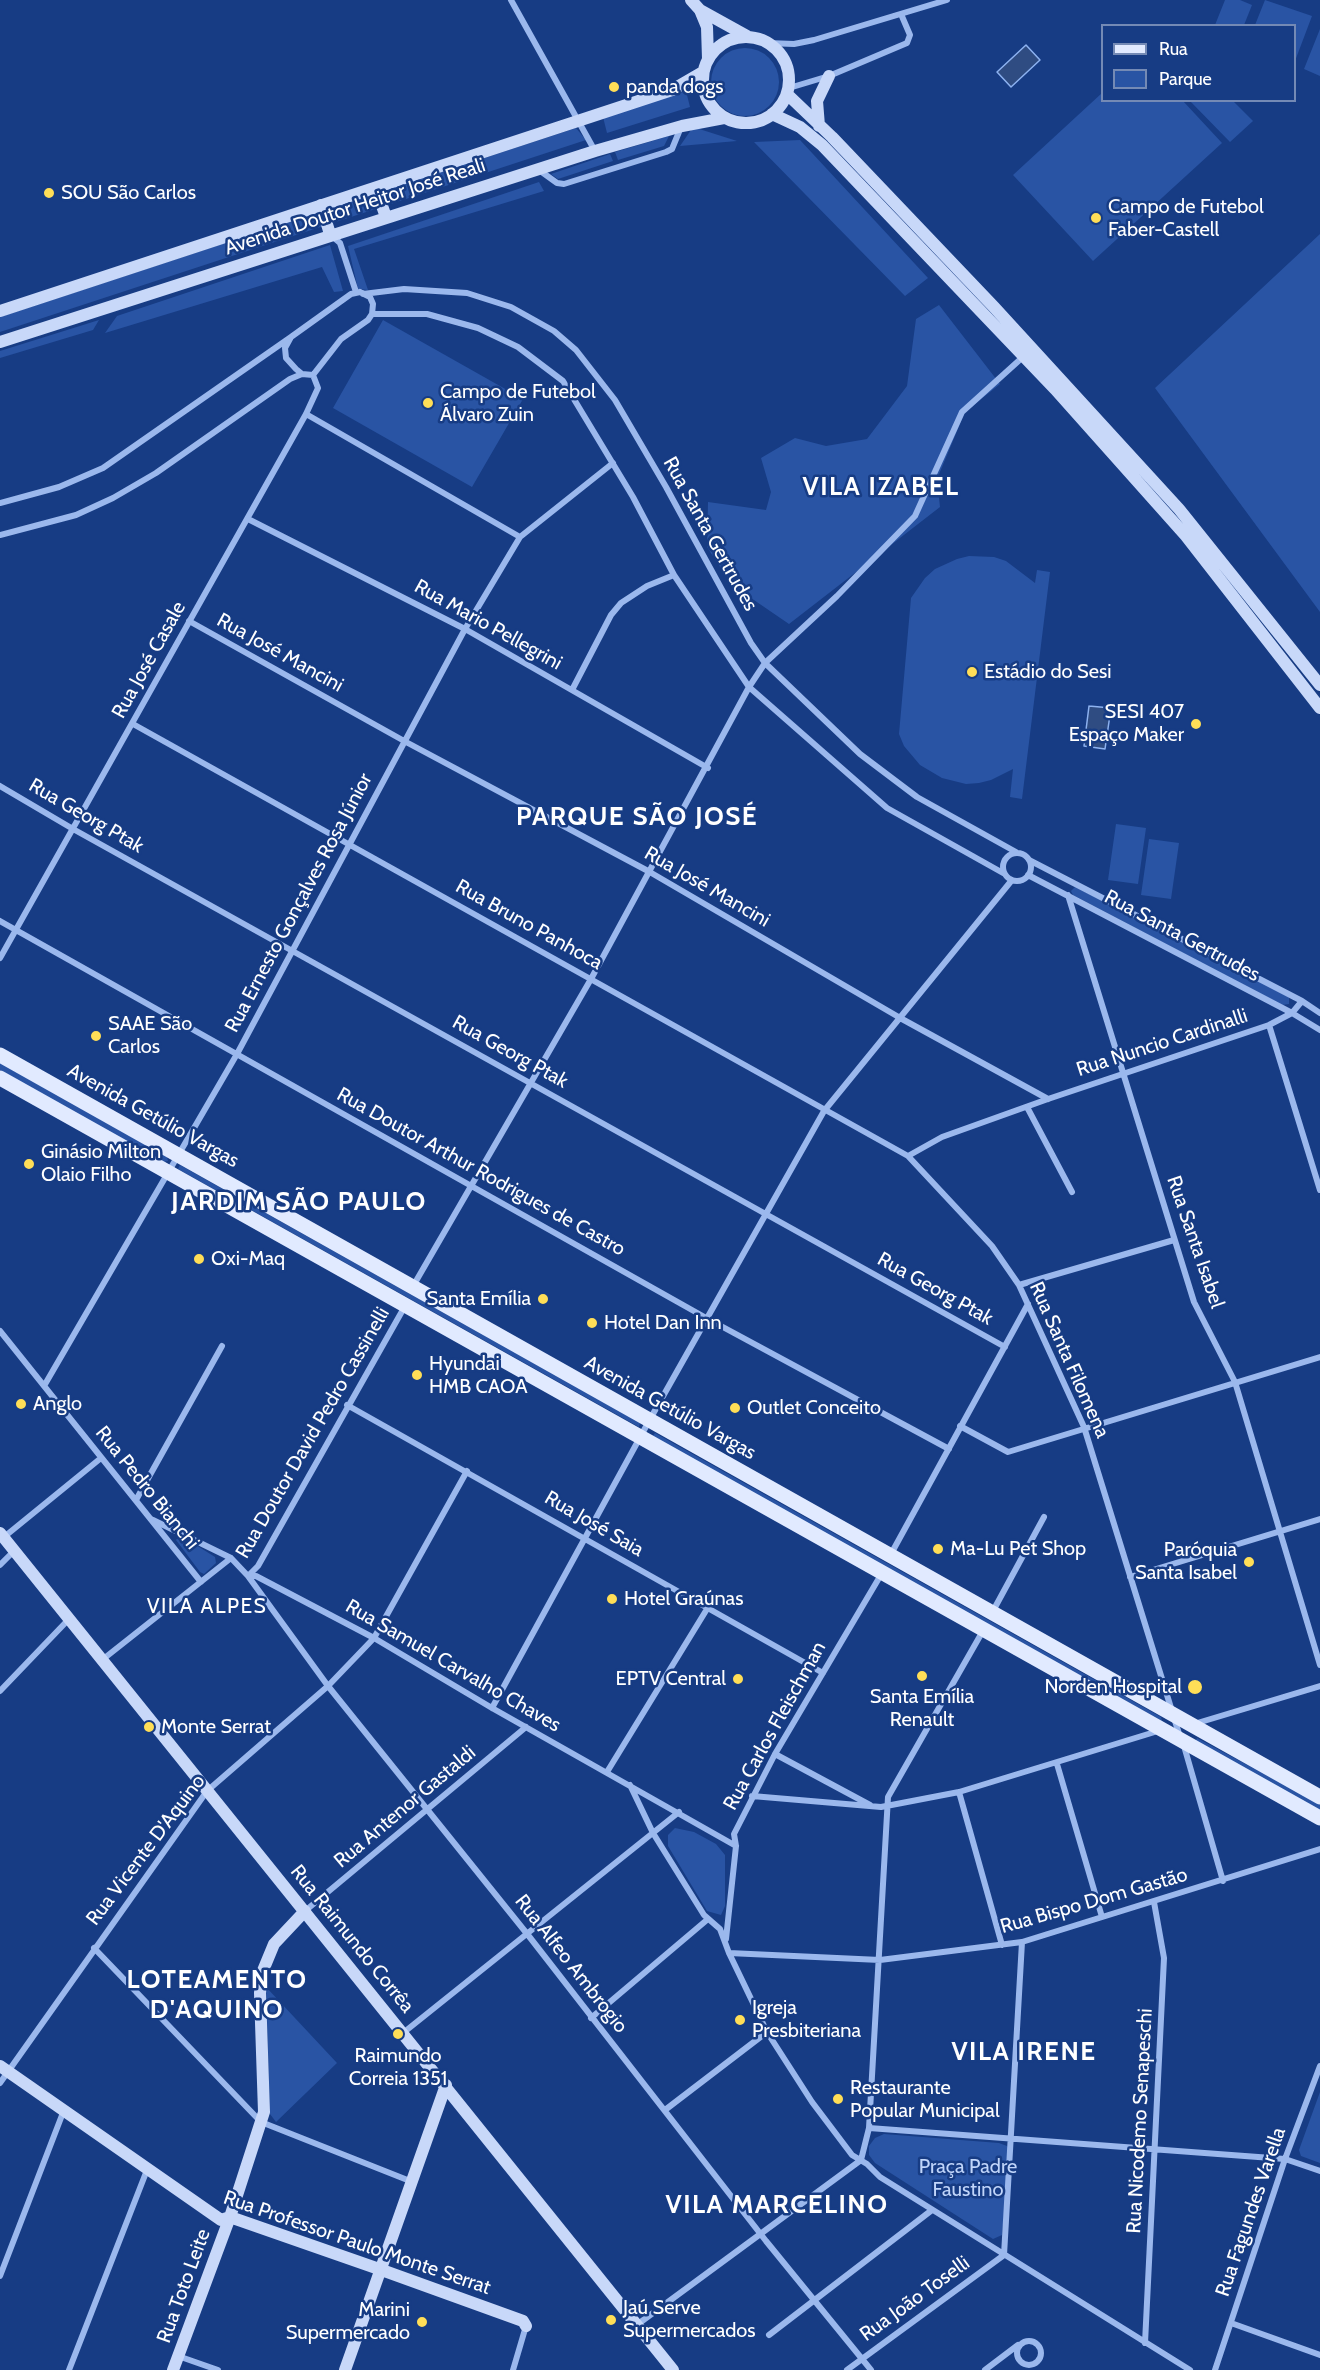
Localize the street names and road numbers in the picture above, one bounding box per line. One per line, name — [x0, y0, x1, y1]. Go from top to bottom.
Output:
street label: Avenida Doutor Heitor José Reali — [222, 153, 488, 261]
street label: Rua Santa Gertrudes — [658, 453, 762, 615]
street label: Rua Mario Pellegrini — [410, 574, 566, 676]
street label: Rua José Casale — [107, 597, 191, 723]
street label: Rua José Mancini — [213, 608, 347, 698]
street label: Rua Ernesto Gonçalves Rosa Júnior — [220, 769, 378, 1037]
street label: Rua Georg Ptak — [24, 774, 148, 858]
street label: Rua José Mancini — [640, 841, 774, 933]
street label: Rua Bruno Panhoca — [451, 875, 607, 975]
street label: Rua Santa Gertrudes — [1100, 885, 1264, 987]
street label: Rua Nuncio Cardinalli — [1073, 1004, 1251, 1082]
street label: Rua Georg Ptak — [448, 1010, 572, 1094]
street label: Avenida Getúlio Vargas — [63, 1059, 243, 1173]
street label: Rua Doutor Arthur Rodrigues de Castro — [333, 1082, 629, 1262]
street label: Rua Santa Isabel — [1161, 1173, 1229, 1311]
street label: Rua Georg Ptak — [873, 1247, 997, 1331]
street label: Rua Santa Filomena — [1024, 1278, 1114, 1442]
street label: Rua Doutor David Pedro Cassinelli — [231, 1303, 395, 1563]
street label: Avenida Getúlio Vargas — [580, 1351, 760, 1465]
street label: Rua Pedro Bianchi — [90, 1422, 204, 1554]
street label: Rua José Saia — [540, 1486, 648, 1562]
street label: Rua Samuel Carvalho Chaves — [341, 1595, 565, 1737]
street label: Rua Carlos Fleischman — [719, 1637, 831, 1815]
street label: Rua Antenor Gastaldi — [329, 1741, 481, 1873]
street label: Rua Vicente D'Aquino — [81, 1770, 211, 1930]
street label: Rua Raimundo Corrêa — [285, 1860, 419, 2018]
street label: Rua Bispo Dom Gastão — [998, 1863, 1190, 1939]
street label: Rua Alfeo Ambrogio — [510, 1890, 632, 2038]
street label: Rua Nicodemo Senapeschi — [1122, 2008, 1158, 2234]
street label: Rua Fagundes Varella — [1211, 2124, 1291, 2300]
street label: Rua Professor Paulo Monte Serrat — [220, 2186, 494, 2300]
street label: Rua Toto Leite — [152, 2226, 216, 2346]
street label: Rua João Toselli — [856, 2251, 974, 2347]

